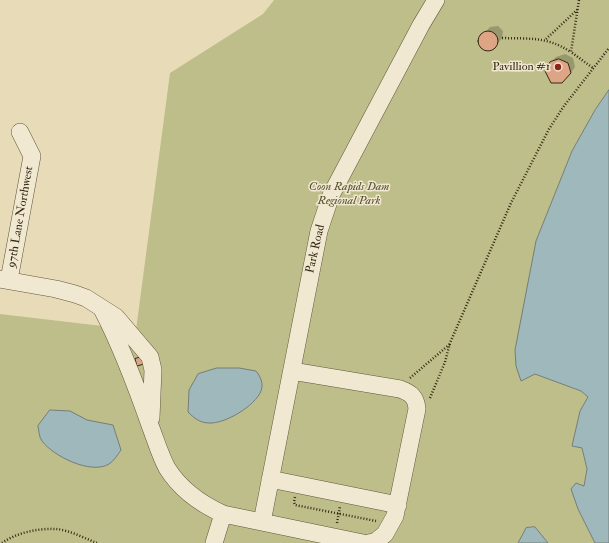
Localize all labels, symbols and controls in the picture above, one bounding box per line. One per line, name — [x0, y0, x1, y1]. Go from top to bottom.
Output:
place label: Pavillion #1 — [493, 60, 550, 74]
marker: Pavillion #1 — [553, 62, 563, 72]
street label: 97th Lane Northwest — [5, 165, 37, 269]
park label: Coon Rapids Dam Regional Park — [309, 180, 389, 208]
street label: Park Road — [303, 223, 329, 275]

